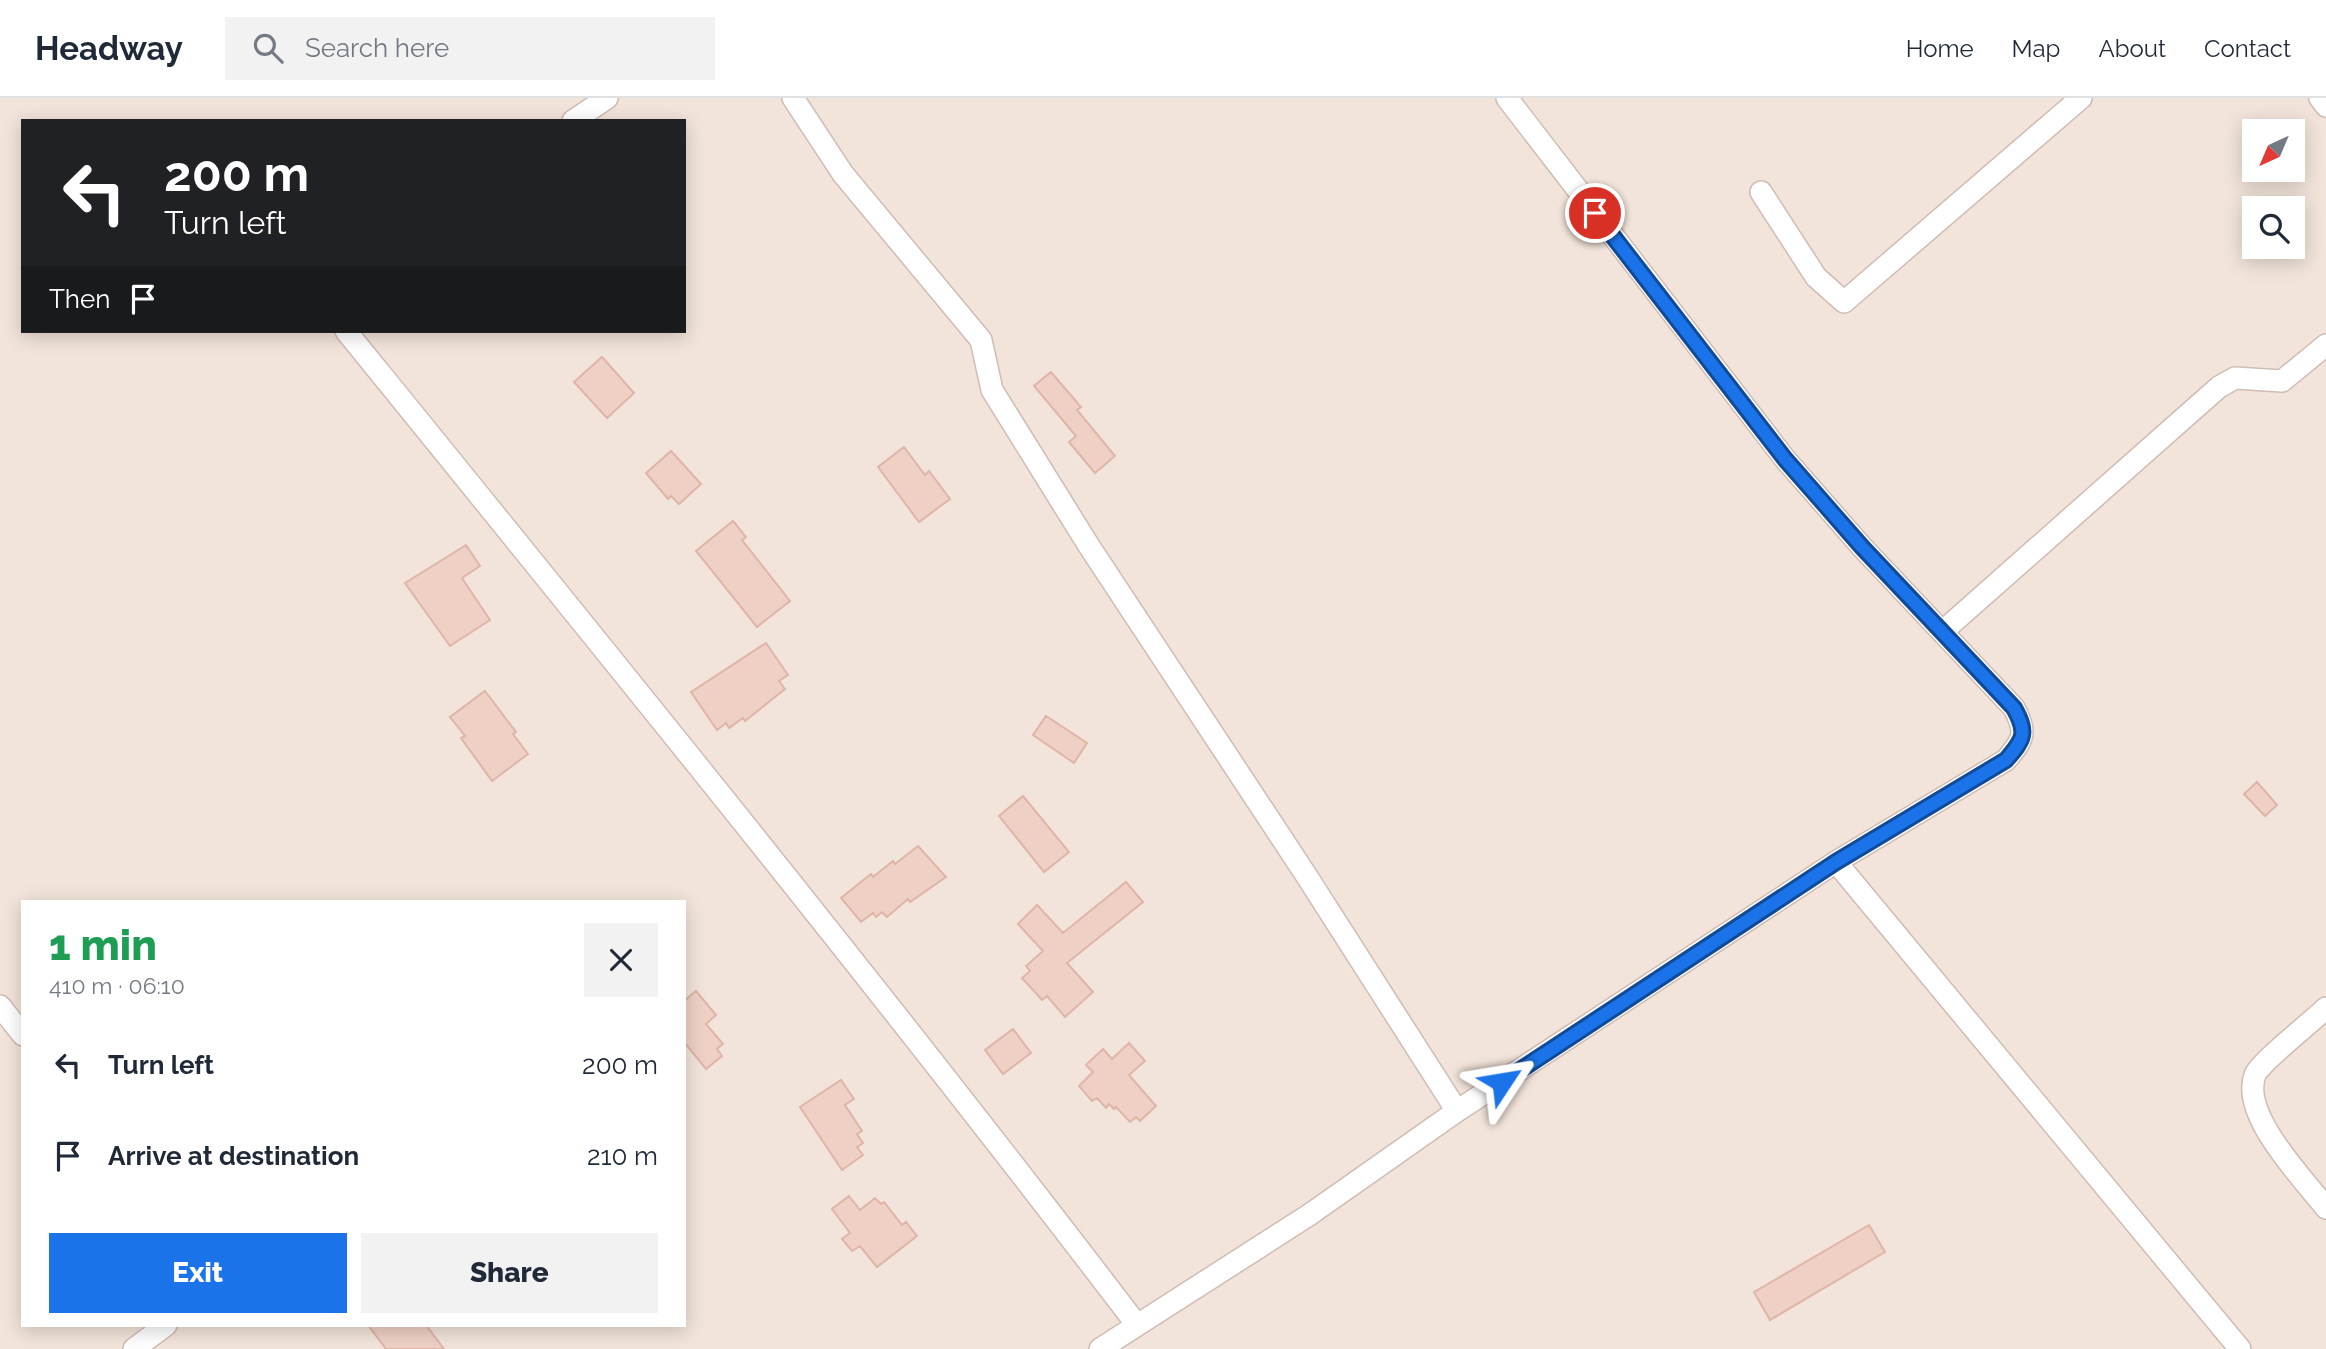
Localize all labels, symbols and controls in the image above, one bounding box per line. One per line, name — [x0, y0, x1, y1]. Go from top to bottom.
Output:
search box — [225, 17, 715, 80]
text: Headway — [35, 29, 183, 68]
icon: search — [249, 29, 287, 67]
text: Search here — [305, 33, 449, 63]
text: Home — [1906, 34, 1974, 63]
text: Map — [2012, 34, 2060, 63]
text: About — [2098, 34, 2166, 63]
text: Contact — [2204, 34, 2291, 63]
north arrow — [2242, 119, 2305, 182]
map controls — [2242, 119, 2305, 259]
text: 200 m — [164, 145, 309, 202]
icon: left — [49, 147, 140, 238]
pin — [1565, 183, 1625, 243]
icon: arrive — [1576, 194, 1614, 232]
button: search — [2242, 196, 2305, 259]
text: Turn left — [164, 204, 286, 241]
icon: arrive — [124, 280, 162, 318]
text: Then — [49, 284, 110, 314]
text: 1 min — [49, 921, 157, 970]
button: close — [584, 923, 658, 997]
text: 410 m · 06:10 — [49, 972, 185, 999]
position arrow — [1465, 1045, 1539, 1119]
icon: left — [49, 1046, 87, 1084]
text: Turn left — [108, 1050, 214, 1080]
text: 200 m — [582, 1050, 658, 1080]
icon: arrive — [49, 1137, 87, 1175]
text: Arrive at destination — [108, 1141, 359, 1171]
text: 210 m — [587, 1141, 658, 1171]
button: Exit — [49, 1233, 347, 1313]
button: Share — [361, 1233, 658, 1313]

